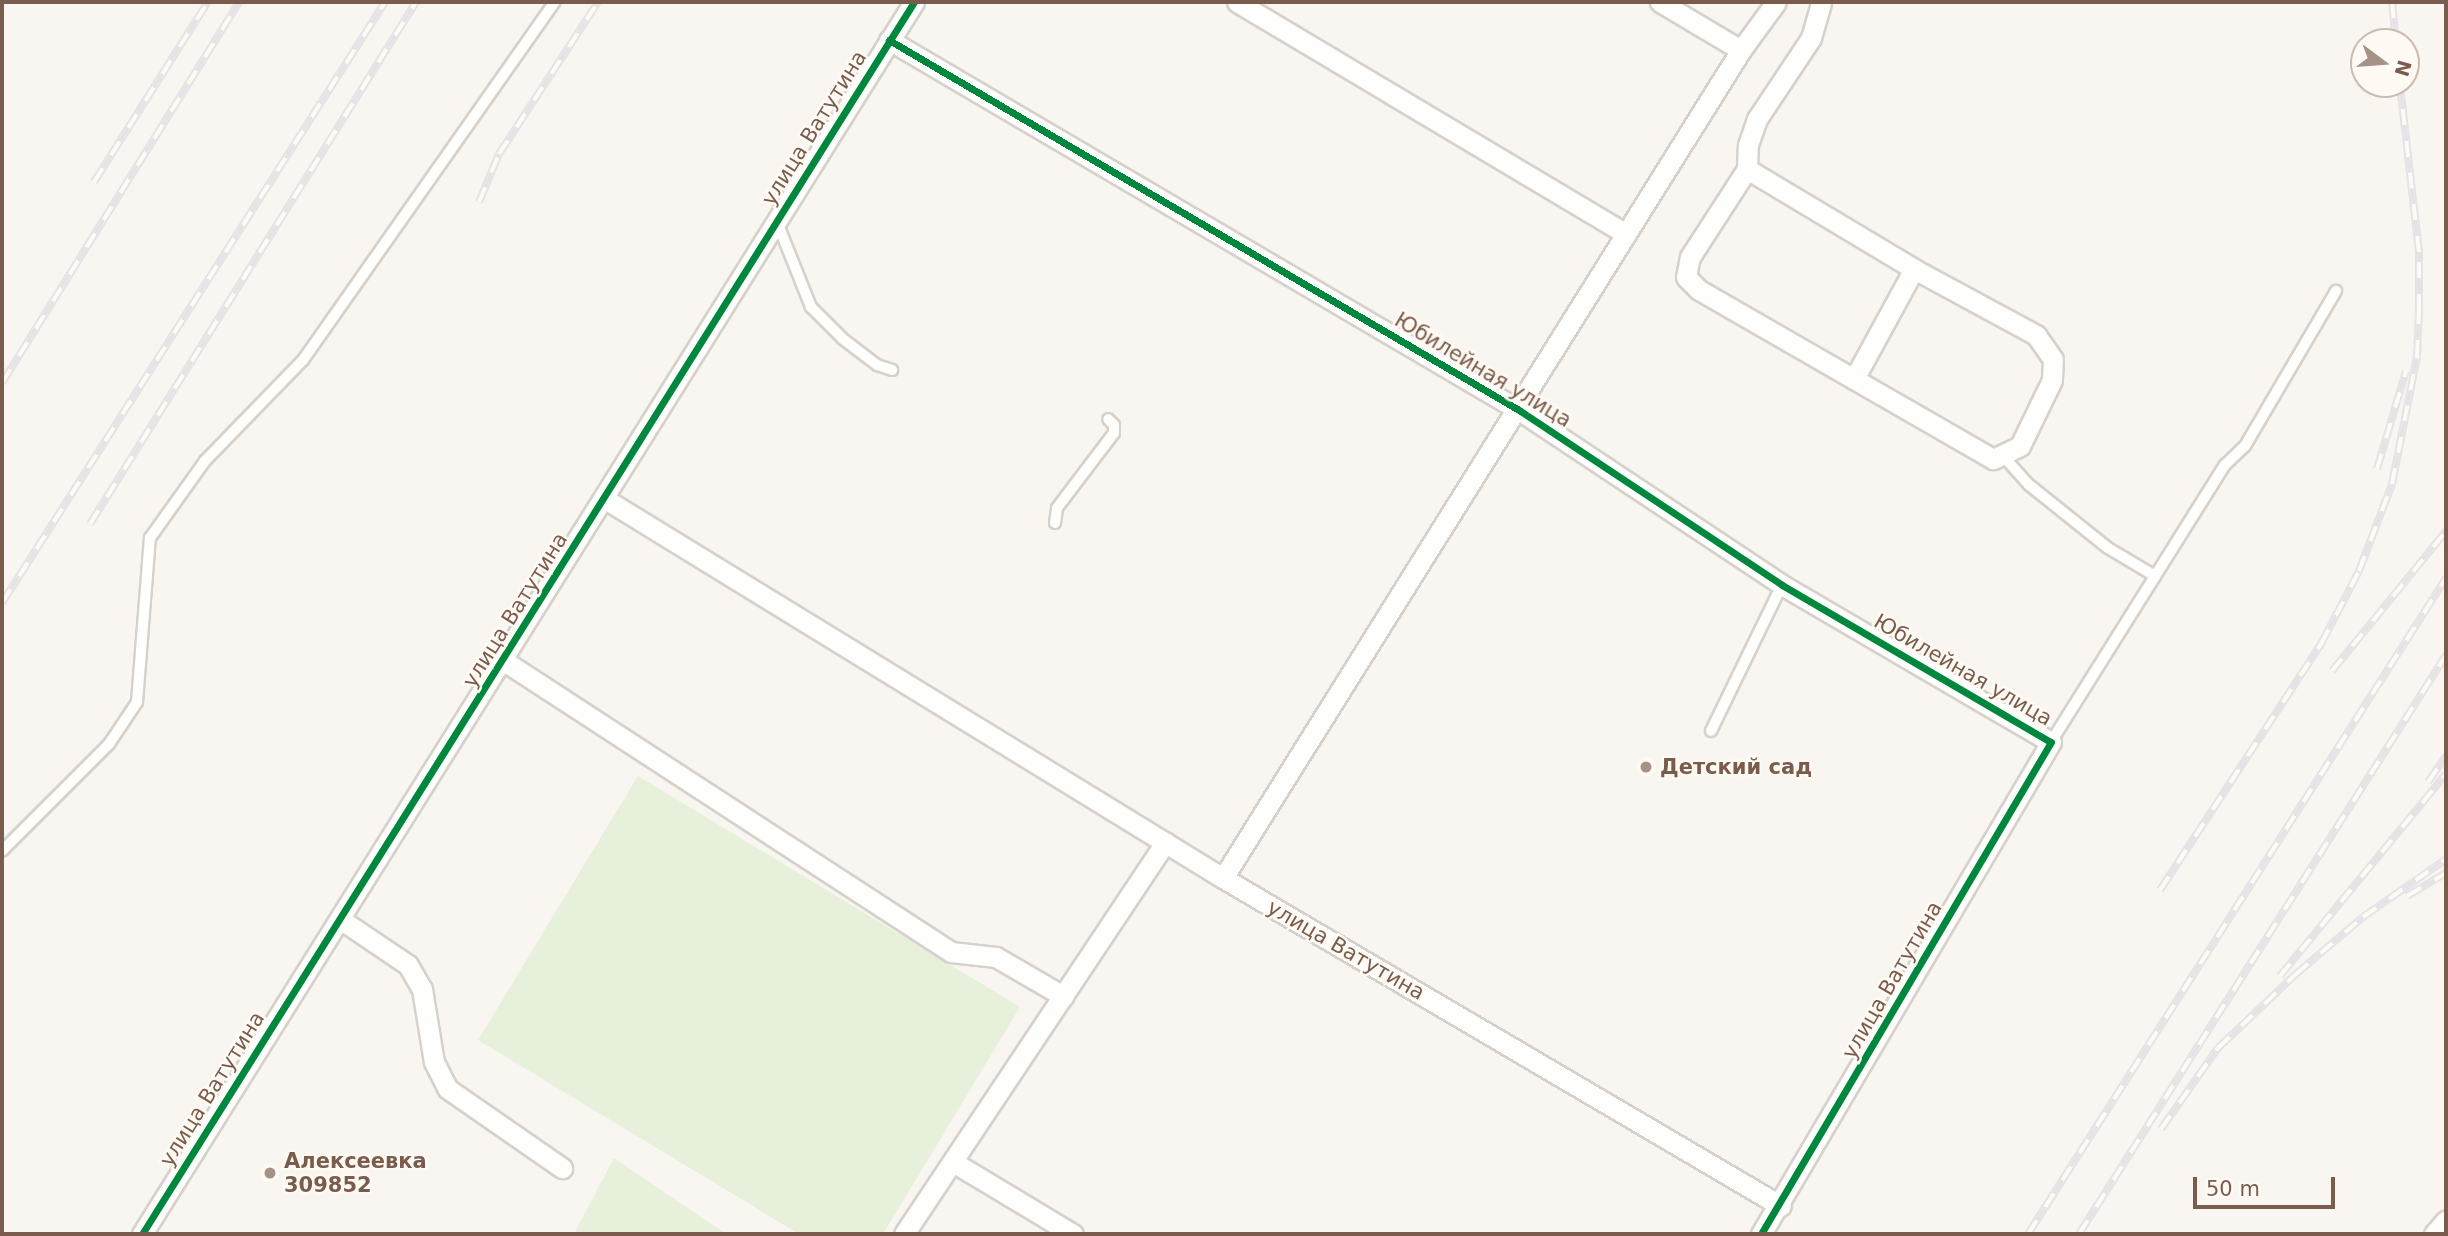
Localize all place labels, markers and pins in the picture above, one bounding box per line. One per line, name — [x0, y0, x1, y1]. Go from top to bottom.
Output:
place label: Детский сад — [1660, 754, 1812, 780]
marker: Детский сад — [1638, 759, 1654, 775]
place label: Алексеевка 309852 — [284, 1148, 427, 1198]
marker: Алексеевка 309852 — [262, 1165, 278, 1181]

